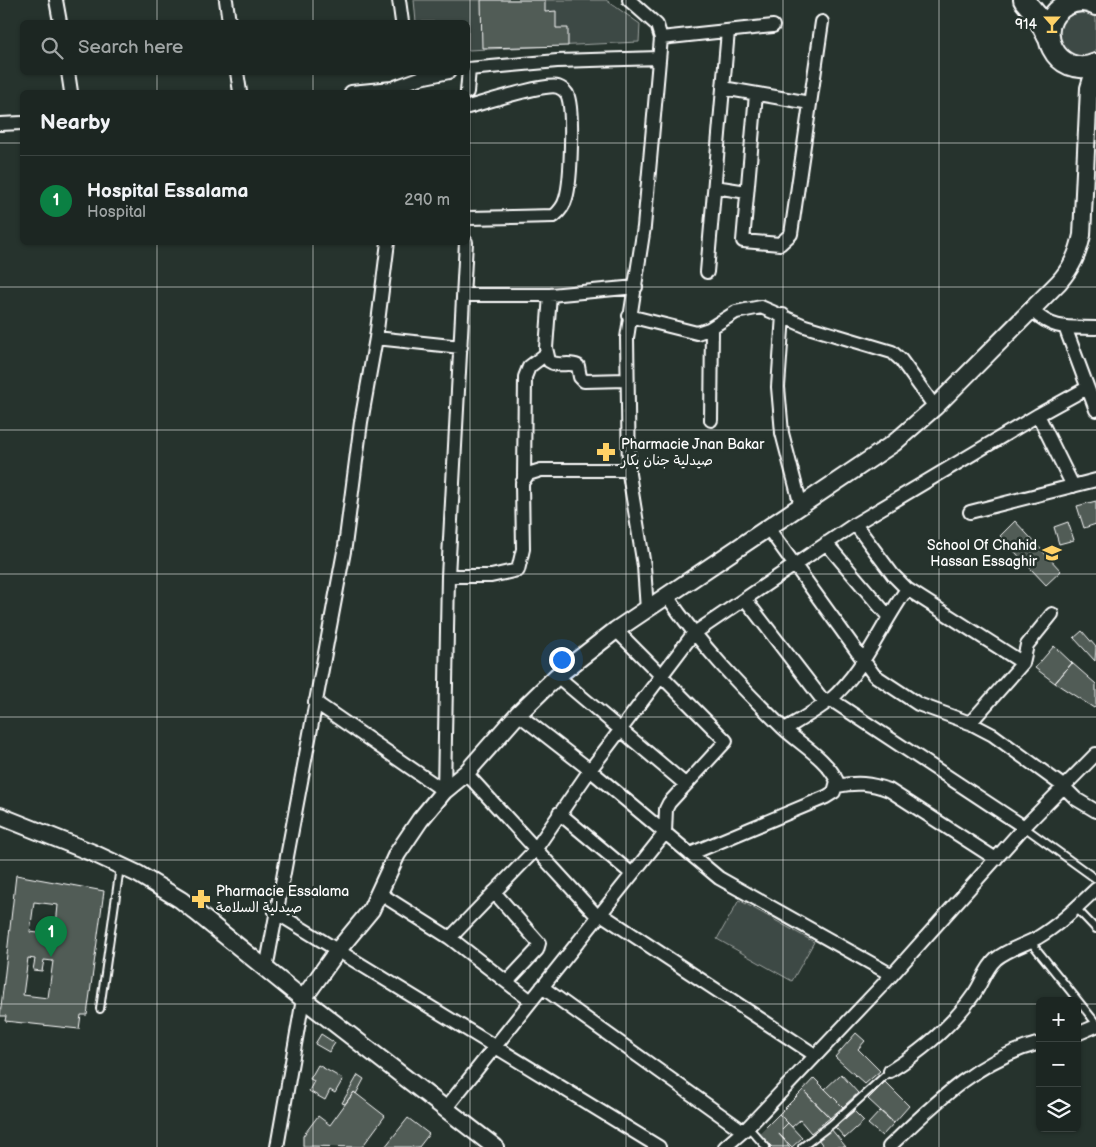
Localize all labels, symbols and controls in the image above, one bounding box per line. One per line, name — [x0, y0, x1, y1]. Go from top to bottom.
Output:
bar icon: 914 — [1041, 13, 1063, 35]
place label: 914 — [1015, 16, 1037, 33]
search box — [20, 20, 470, 75]
icon: search — [38, 34, 66, 62]
text: Search here — [78, 36, 183, 59]
text: Nearby — [40, 110, 110, 135]
text: Hospital Essalama — [87, 180, 248, 203]
text: 1 — [53, 191, 59, 210]
text: 290 m — [404, 191, 450, 210]
text: Hospital — [87, 203, 146, 222]
place label: Pharmacie Jnan Bakar صيدلية جنان بكار — [620, 436, 765, 469]
pharmacy icon: Pharmacie Jnan Bakar صيدلية جنان بكار — [595, 441, 617, 463]
place label: School Of Chahid Hassan Essaghir — [927, 537, 1038, 570]
school or university icon: School Of Chahid Hassan Essaghir — [1041, 542, 1063, 564]
your location — [549, 647, 575, 673]
place label: Pharmacie Essalama صيدلية السلامة — [216, 883, 349, 916]
pharmacy icon: Pharmacie Essalama صيدلية السلامة — [190, 888, 212, 910]
pin: 1 — [35, 916, 67, 957]
map controls — [1036, 997, 1081, 1132]
button: + — [1036, 997, 1081, 1042]
button: − — [1036, 1042, 1081, 1087]
button: layers — [1036, 1087, 1081, 1132]

